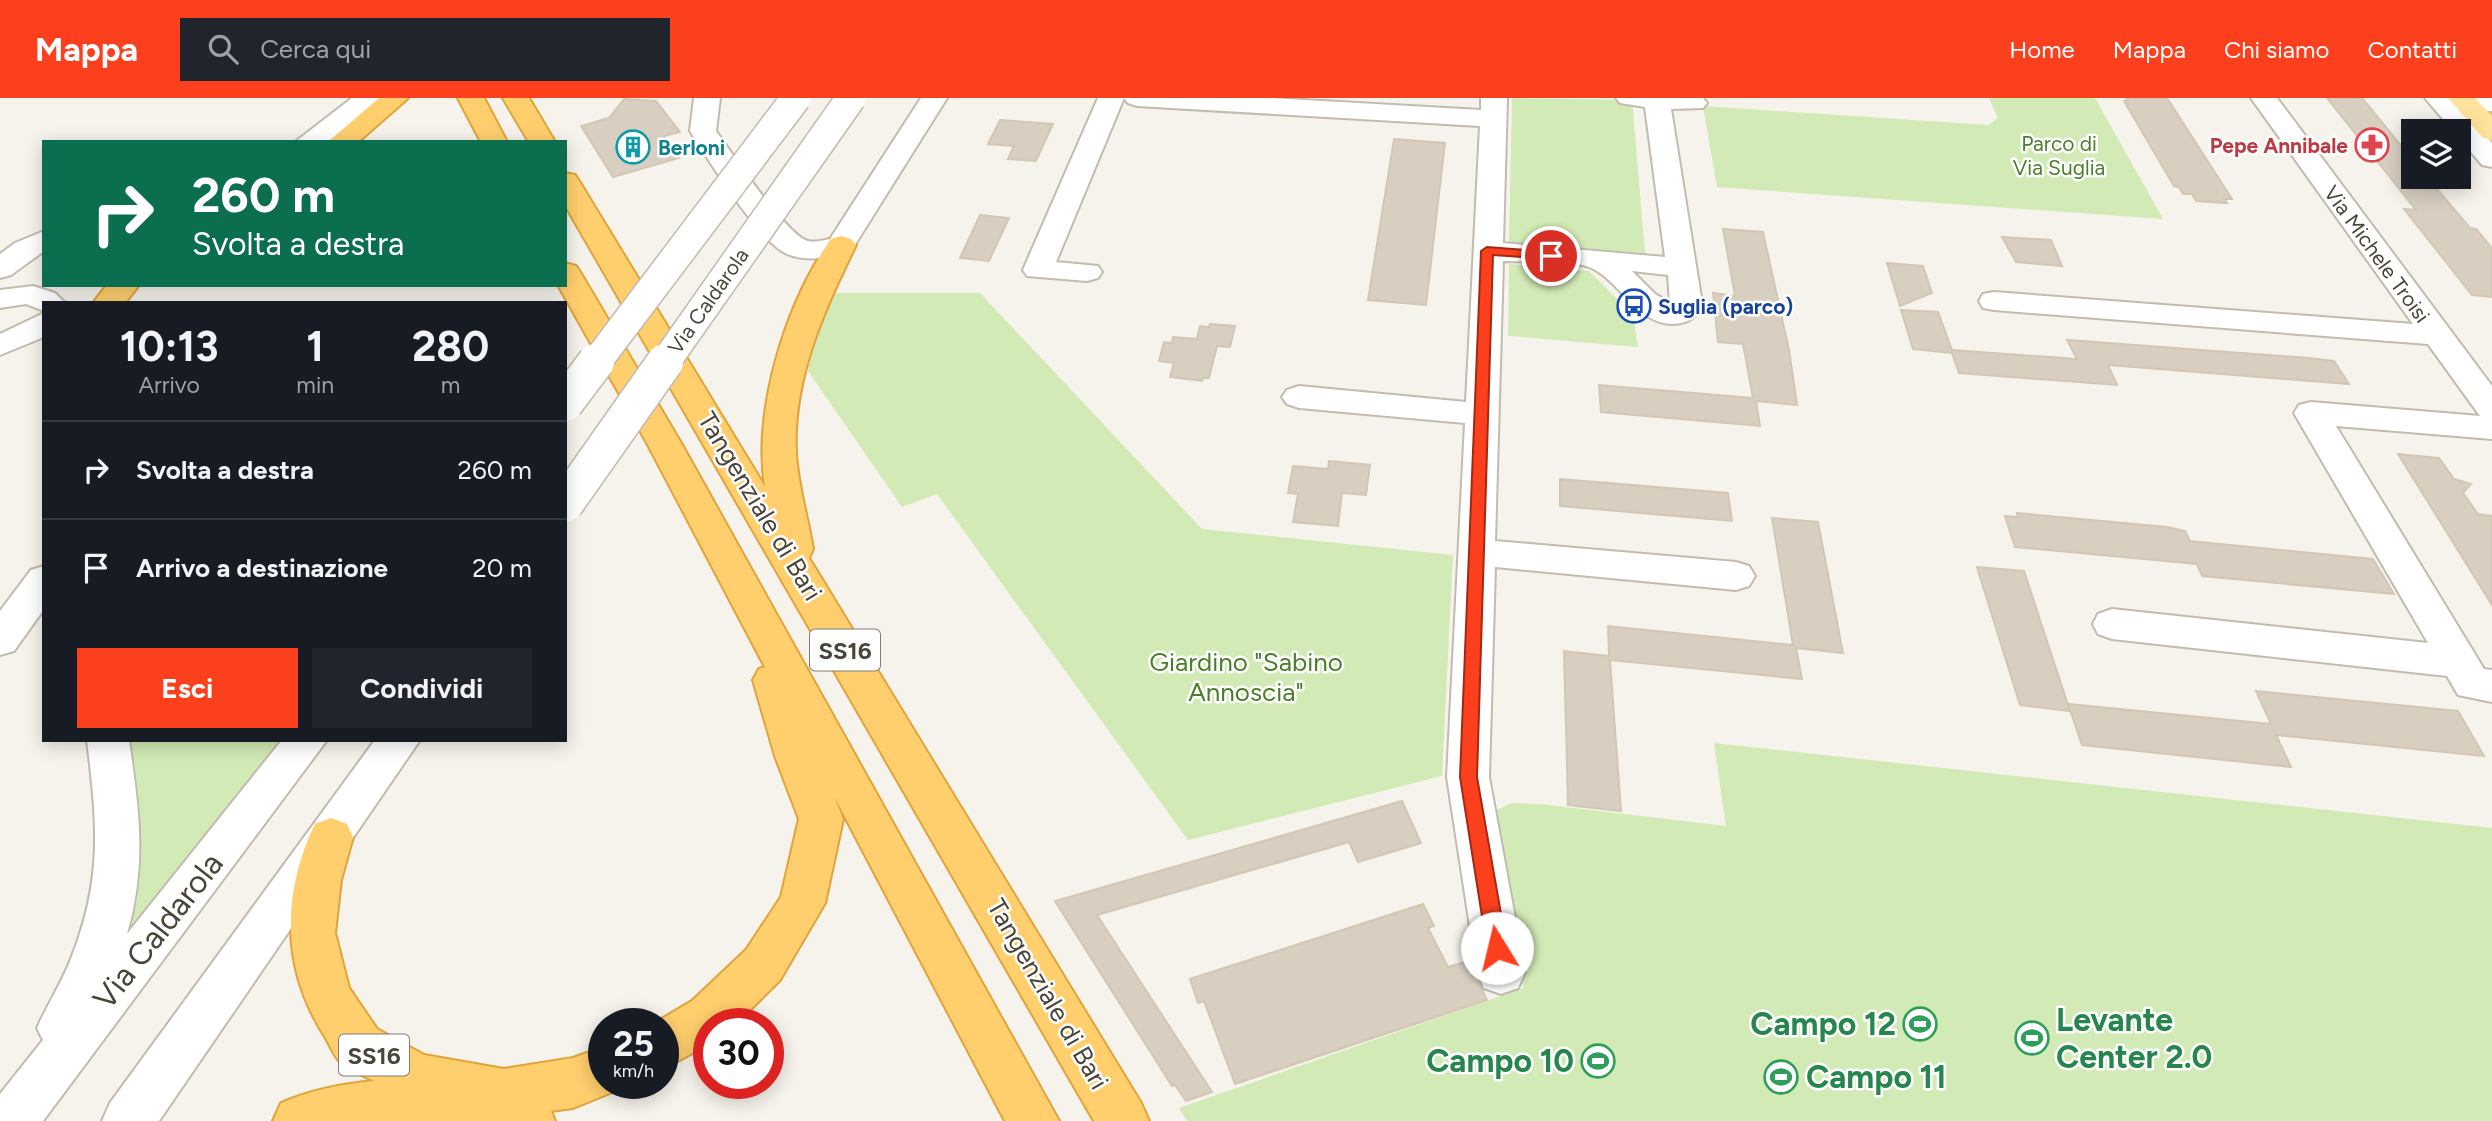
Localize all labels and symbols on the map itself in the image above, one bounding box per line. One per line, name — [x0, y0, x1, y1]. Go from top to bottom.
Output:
pharmacy icon: Pepe Annibale — [2353, 126, 2391, 164]
building icon: Berloni — [614, 128, 652, 166]
park label: Parco di Via Suglia — [2013, 131, 2105, 180]
place label: Pepe Annibale — [2210, 133, 2348, 158]
place label: Berloni — [658, 135, 725, 160]
street label: Via Michele Troisi — [2319, 181, 2435, 327]
pin — [1521, 226, 1581, 286]
street label: Via Caldarola — [662, 243, 754, 359]
bus stop icon: Suglia (parco) — [1615, 287, 1653, 325]
place label: Suglia (parco) — [1658, 294, 1793, 319]
street label: Tangenziale di Bari — [691, 406, 829, 606]
road number: SS16 — [810, 630, 880, 670]
park label: Giardino "Sabino Annoscia" — [1149, 646, 1343, 708]
street label: Via Caldarola — [85, 845, 231, 1017]
street label: Tangenziale di Bari — [981, 893, 1115, 1095]
position arrow — [1460, 911, 1534, 985]
place label: Levante Center 2.0 — [2056, 1001, 2212, 1076]
place label: Campo 12 — [1750, 1005, 1896, 1043]
sports icon: Campo 12 — [1901, 1005, 1939, 1043]
speed limit sign: 30 — [693, 1008, 784, 1099]
sports icon: Levante Center 2.0 — [2013, 1019, 2051, 1057]
road number: SS16 — [339, 1035, 409, 1076]
place label: Campo 10 — [1426, 1042, 1574, 1080]
sports icon: Campo 10 — [1579, 1042, 1617, 1080]
sports icon: Campo 11 — [1762, 1058, 1800, 1096]
place label: Campo 11 — [1806, 1058, 1947, 1096]

